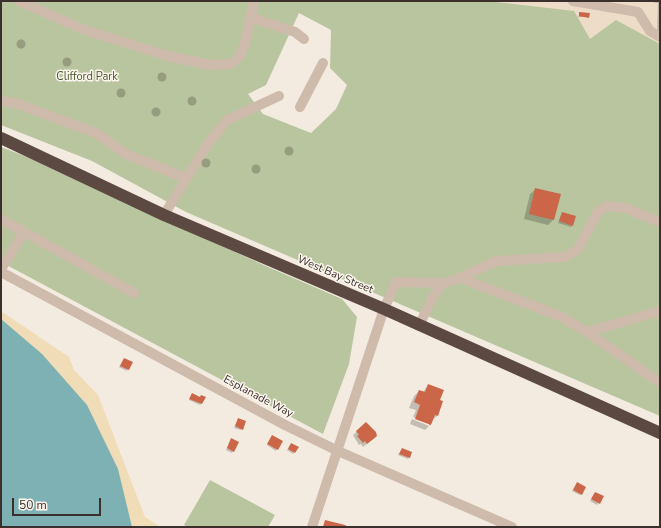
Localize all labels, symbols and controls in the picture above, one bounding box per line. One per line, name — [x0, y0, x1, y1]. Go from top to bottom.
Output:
park label: Clifford Park — [56, 70, 118, 84]
street label: West Bay Street — [295, 253, 375, 297]
street label: Esplanade Way — [221, 373, 295, 421]
scale bar — [14, 490, 103, 516]
text: 50 m — [19, 497, 47, 513]

